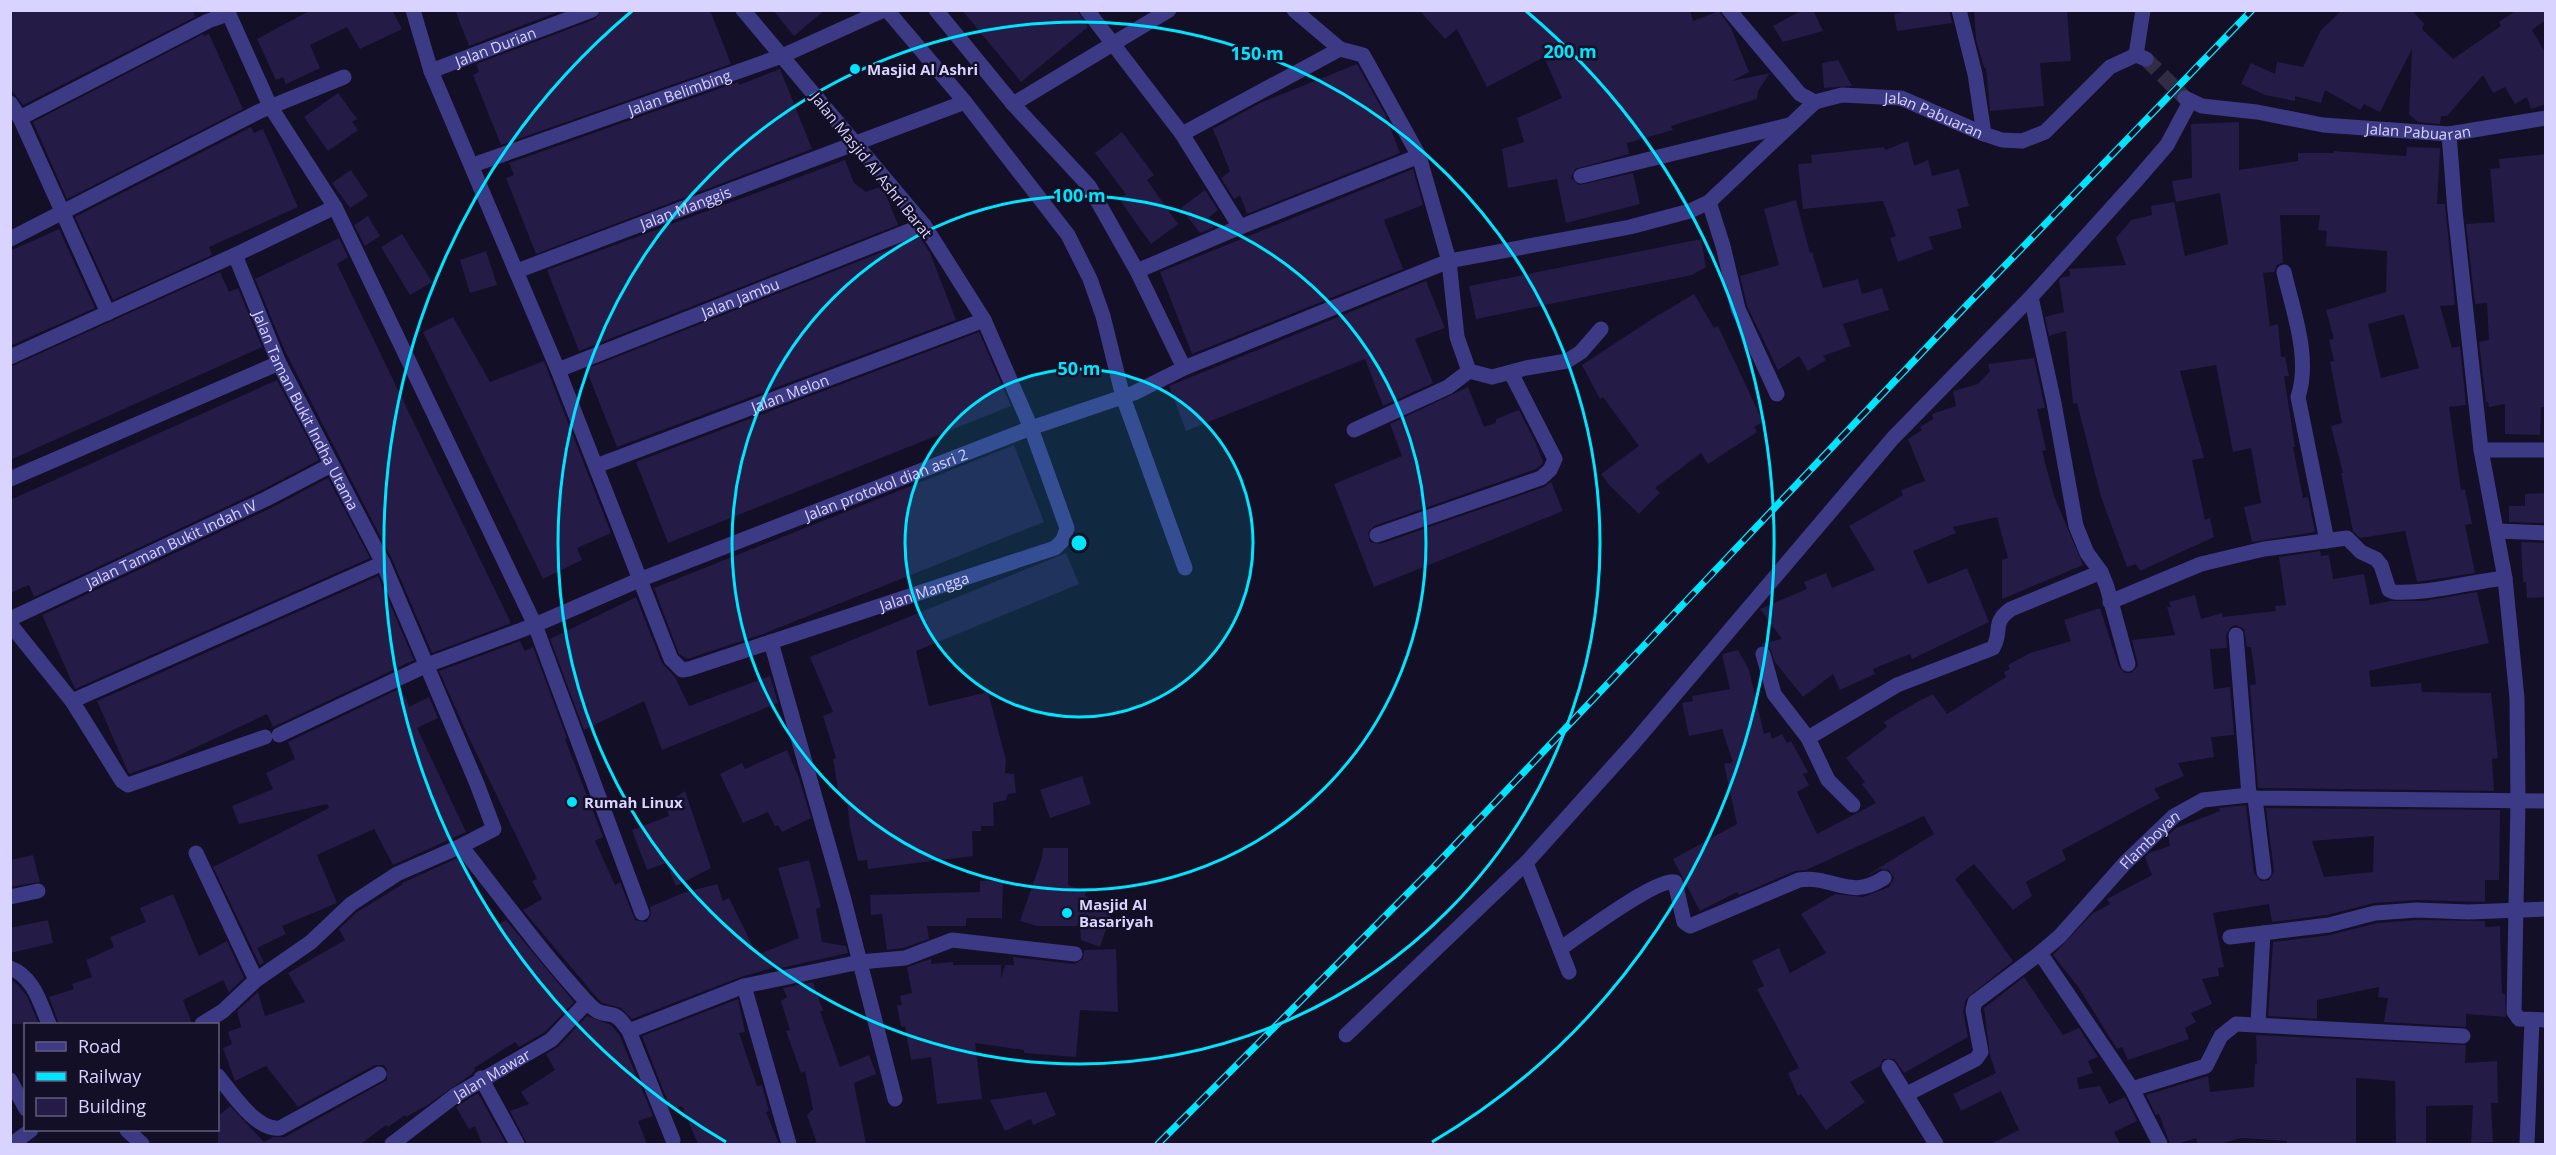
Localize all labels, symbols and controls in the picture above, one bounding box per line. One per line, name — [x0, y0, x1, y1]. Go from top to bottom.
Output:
street label: Jalan Durian — [450, 22, 539, 72]
text: 200 m — [1543, 39, 1597, 63]
text: 150 m — [1230, 41, 1284, 65]
place label: Masjid Al Ashri — [867, 59, 978, 79]
marker: Masjid Al Ashri — [848, 62, 862, 76]
street label: Jalan Belimbing — [624, 65, 734, 120]
street label: Jalan Masjid Al Ashri Barat — [806, 86, 937, 242]
street label: Jalan Pabuaran — [1882, 87, 1986, 142]
street label: Jalan Pabuaran — [2363, 118, 2472, 144]
street label: Jalan Manggis — [635, 181, 734, 234]
text: 100 m — [1052, 183, 1106, 207]
street label: Jalan Jambu — [696, 273, 782, 323]
street label: Jalan Taman Bukit Indha Utama — [248, 306, 364, 514]
text: 50 m — [1058, 356, 1100, 380]
street label: Jalan Melon — [746, 369, 831, 418]
street label: Jalan protokol dian asri 2 — [800, 444, 970, 526]
street label: Jalan Taman Bukit Indah IV — [81, 495, 260, 593]
centre of rings — [1069, 533, 1089, 553]
street label: Jalan Mangga — [875, 567, 972, 616]
place label: Rumah Linux — [584, 792, 683, 812]
marker: Rumah Linux — [565, 795, 579, 809]
street label: Flamboyan — [2115, 805, 2183, 873]
place label: Masjid Al Basariyah — [1079, 894, 1154, 931]
marker: Masjid Al Basariyah — [1060, 906, 1074, 920]
legend — [24, 1023, 219, 1131]
text: Road — [78, 1034, 121, 1058]
street label: Jalan Mawar — [448, 1044, 534, 1105]
text: Railway — [78, 1064, 142, 1088]
text: Building — [78, 1094, 146, 1118]

